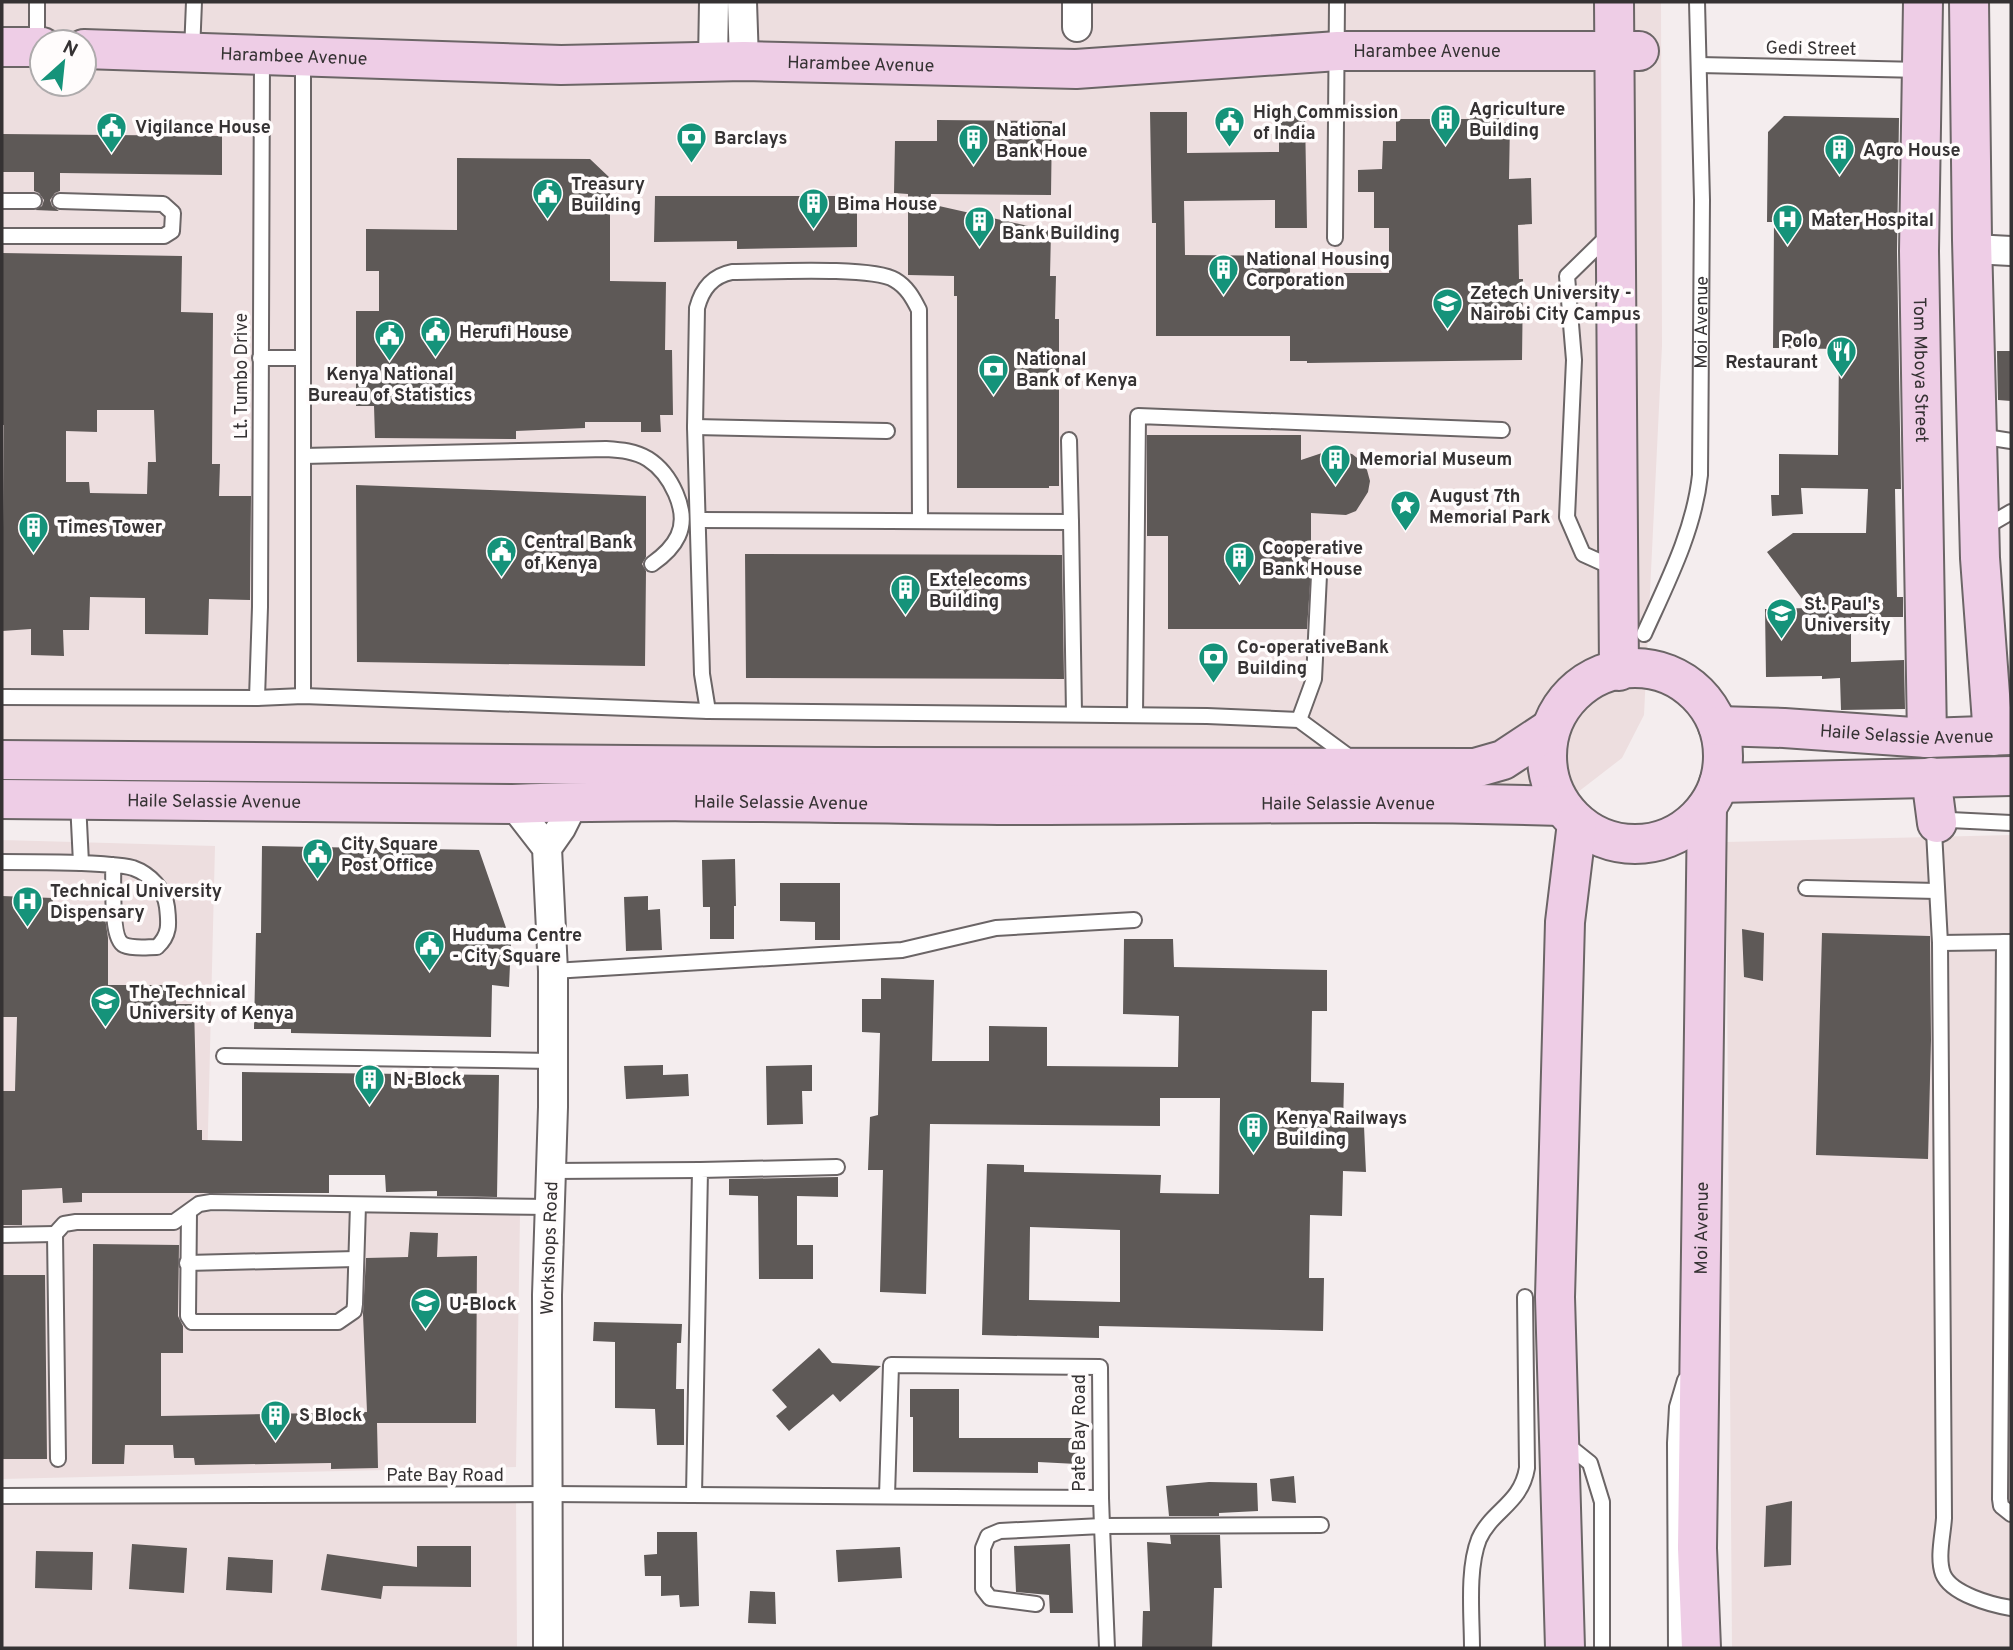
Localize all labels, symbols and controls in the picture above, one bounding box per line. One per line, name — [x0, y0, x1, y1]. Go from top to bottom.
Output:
north arrow — [28, 28, 98, 98]
text: N — [58, 36, 81, 63]
street label: Gedi Street — [1765, 37, 1857, 62]
street label: Harambee Avenue — [1353, 41, 1501, 64]
street label: Harambee Avenue — [220, 44, 368, 72]
street label: Harambee Avenue — [787, 52, 934, 79]
place label: Agriculture Building — [1469, 99, 1565, 143]
place label: High Commission of India — [1253, 102, 1398, 146]
building icon: Agriculture Building — [1429, 102, 1463, 146]
public building icon: High Commission of India — [1213, 105, 1247, 149]
public building icon: Vigilance House — [95, 110, 129, 154]
place label: Vigilance House — [135, 117, 271, 140]
place label: National Bank Houe — [996, 120, 1088, 164]
bank icon: Barclays — [674, 121, 708, 165]
building icon: National Bank Houe — [956, 123, 990, 167]
place label: Barclays — [714, 128, 787, 151]
building icon: Agro House — [1823, 133, 1857, 177]
place label: Agro House — [1863, 140, 1960, 163]
place label: Treasury Building — [571, 174, 645, 218]
public building icon: Treasury Building — [531, 177, 565, 221]
building icon: Bima House — [797, 187, 831, 231]
place label: Bima House — [837, 194, 937, 217]
place label: National Bank Building — [1002, 202, 1120, 246]
hospital icon: Mater Hospital — [1771, 203, 1805, 247]
building icon: National Bank Building — [962, 205, 996, 249]
place label: Mater Hospital — [1811, 210, 1934, 233]
place label: National Housing Corporation — [1246, 249, 1390, 293]
building icon: National Housing Corporation — [1206, 252, 1240, 296]
street label: Moi Avenue — [1691, 276, 1714, 369]
place label: Zetech University - Nairobi City Campus — [1470, 283, 1641, 327]
school or university icon: Zetech University - Nairobi City Campus — [1430, 286, 1464, 330]
street label: Tom Mboya Street — [1907, 297, 1932, 443]
street label: Lt. Tumbo Drive — [231, 313, 254, 439]
public building icon: Herufi House — [419, 315, 453, 359]
public building icon: Kenya National Bureau of Statistics — [373, 319, 407, 363]
place label: Herufi House — [459, 322, 569, 345]
place label: Polo Restaurant — [1725, 331, 1818, 375]
restaurant icon: Polo Restaurant — [1824, 334, 1858, 378]
place label: National Bank of Kenya — [1016, 349, 1137, 393]
bank icon: National Bank of Kenya — [976, 352, 1010, 396]
place label: Kenya National Bureau of Statistics — [308, 364, 472, 408]
building icon: Memorial Museum — [1319, 442, 1353, 486]
place label: Memorial Museum — [1359, 449, 1512, 472]
place label: August 7th Memorial Park — [1429, 486, 1551, 530]
place icon: August 7th Memorial Park — [1389, 489, 1423, 533]
building icon: Times Tower — [17, 510, 51, 554]
place label: Times Tower — [57, 517, 163, 540]
place label: Central Bank of Kenya — [524, 532, 633, 576]
public building icon: Central Bank of Kenya — [484, 535, 518, 579]
place label: Cooperative Bank House — [1262, 538, 1363, 582]
building icon: Cooperative Bank House — [1222, 541, 1256, 585]
place label: Extelecoms Building — [929, 570, 1027, 614]
building icon: Extelecoms Building — [889, 573, 923, 617]
place label: St. Paul's University — [1804, 594, 1891, 638]
school or university icon: St. Paul's University — [1764, 597, 1798, 641]
place label: Co-operativeBank Building — [1237, 637, 1389, 681]
bank icon: Co-operativeBank Building — [1197, 640, 1231, 684]
street label: Haile Selassie Avenue — [1819, 721, 1994, 751]
street label: Haile Selassie Avenue — [127, 790, 301, 815]
street label: Haile Selassie Avenue — [694, 791, 868, 816]
street label: Haile Selassie Avenue — [1261, 793, 1435, 816]
place label: City Square Post Office — [341, 834, 438, 878]
public building icon: City Square Post Office — [301, 837, 335, 881]
place label: Technical University Dispensary — [50, 881, 222, 925]
hospital icon: Technical University Dispensary — [10, 884, 44, 928]
place label: Huduma Centre - City Square — [452, 925, 582, 969]
public building icon: Huduma Centre - City Square — [412, 928, 446, 972]
place label: The Technical University of Kenya — [129, 982, 294, 1026]
school or university icon: The Technical University of Kenya — [89, 985, 123, 1029]
building icon: N-Block — [353, 1062, 387, 1106]
place label: N-Block — [393, 1069, 462, 1092]
place label: Kenya Railways Building — [1276, 1108, 1407, 1152]
building icon: Kenya Railways Building — [1236, 1111, 1270, 1155]
street label: Workshops Road — [537, 1181, 564, 1315]
street label: Moi Avenue — [1691, 1182, 1715, 1275]
school or university icon: U-Block — [409, 1287, 443, 1331]
place label: U-Block — [449, 1294, 517, 1317]
street label: Pate Bay Road — [1069, 1374, 1092, 1492]
building icon: S Block — [259, 1398, 293, 1442]
place label: S Block — [299, 1405, 362, 1428]
street label: Pate Bay Road — [386, 1465, 504, 1488]

